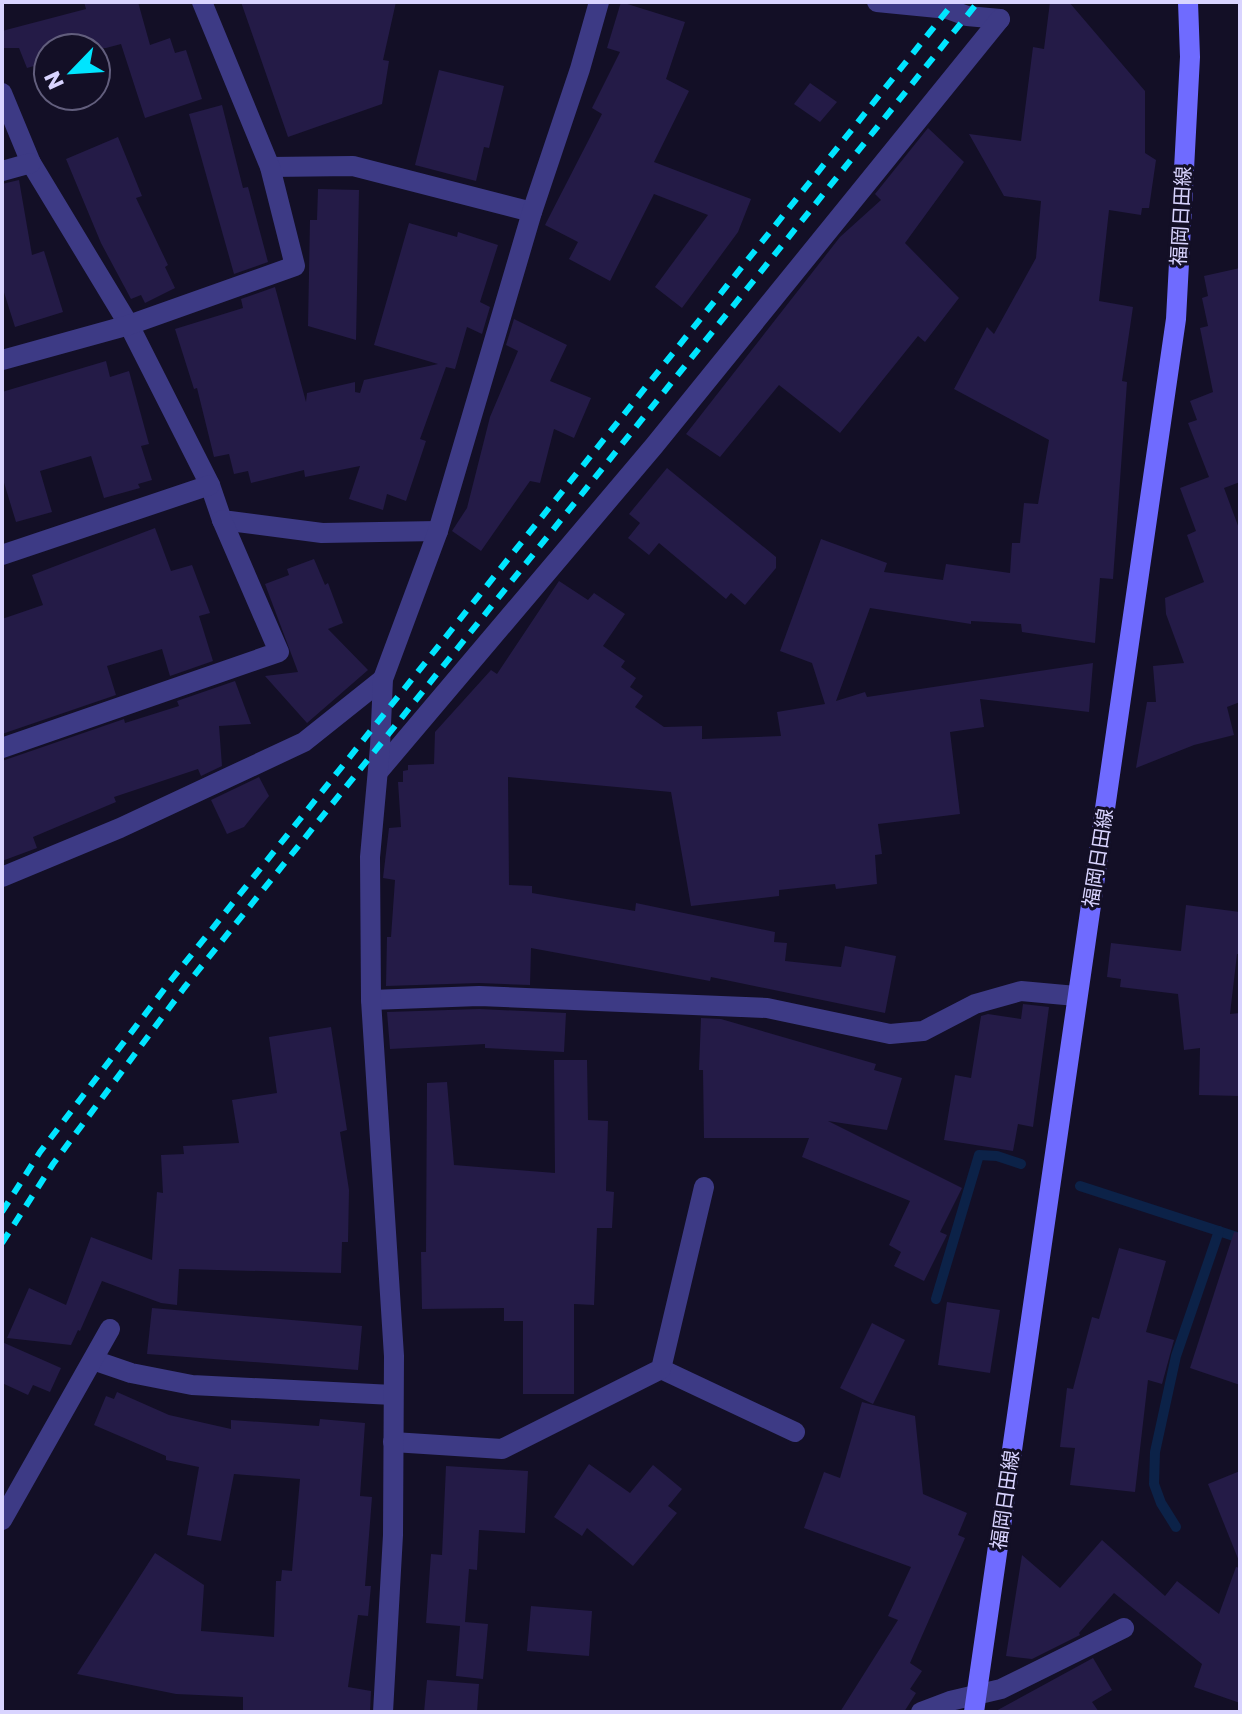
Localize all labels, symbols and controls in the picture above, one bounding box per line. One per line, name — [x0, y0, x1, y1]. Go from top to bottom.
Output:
north arrow — [32, 32, 112, 112]
text: N — [37, 66, 72, 94]
street label: 福岡日田線 — [1164, 165, 1198, 267]
street label: 福岡日田線 — [1076, 806, 1120, 910]
street label: 福岡日田線 — [984, 1449, 1026, 1551]

